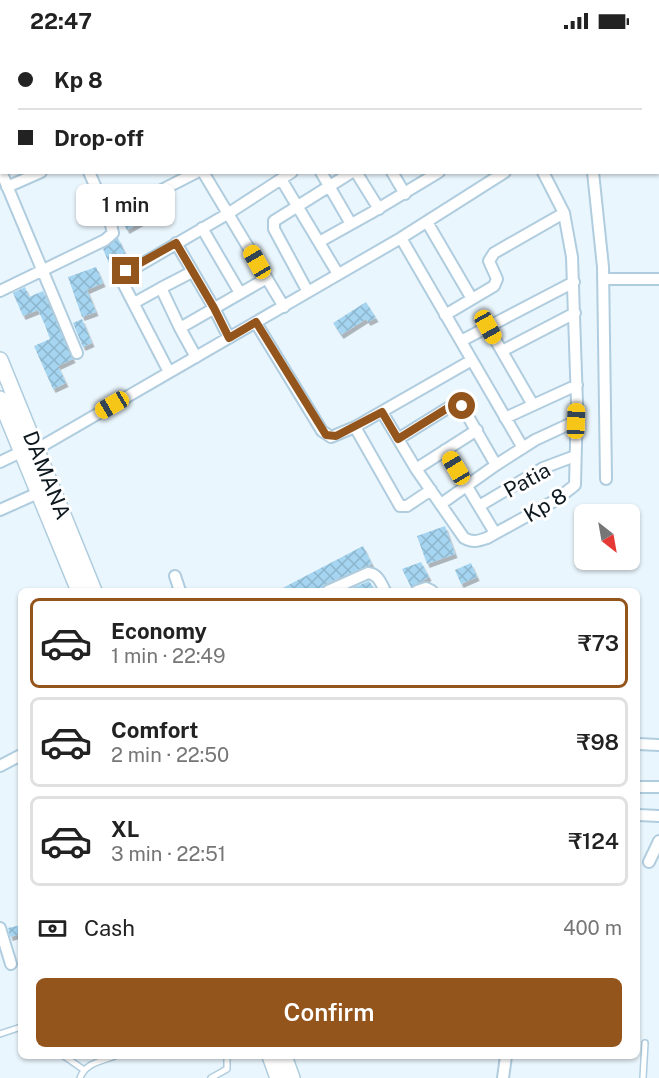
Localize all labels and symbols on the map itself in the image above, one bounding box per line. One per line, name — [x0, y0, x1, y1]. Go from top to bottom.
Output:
callout: 1 min — [76, 184, 176, 226]
car — [240, 242, 274, 282]
route end — [112, 257, 139, 284]
car — [471, 307, 505, 347]
car — [92, 388, 132, 422]
route start — [448, 392, 475, 419]
car — [566, 403, 586, 439]
street label: DAMANA — [18, 427, 76, 523]
car — [439, 448, 473, 488]
street label: Patia — [499, 457, 555, 503]
street label: Kp 8 — [519, 483, 571, 527]
north arrow — [574, 504, 640, 570]

